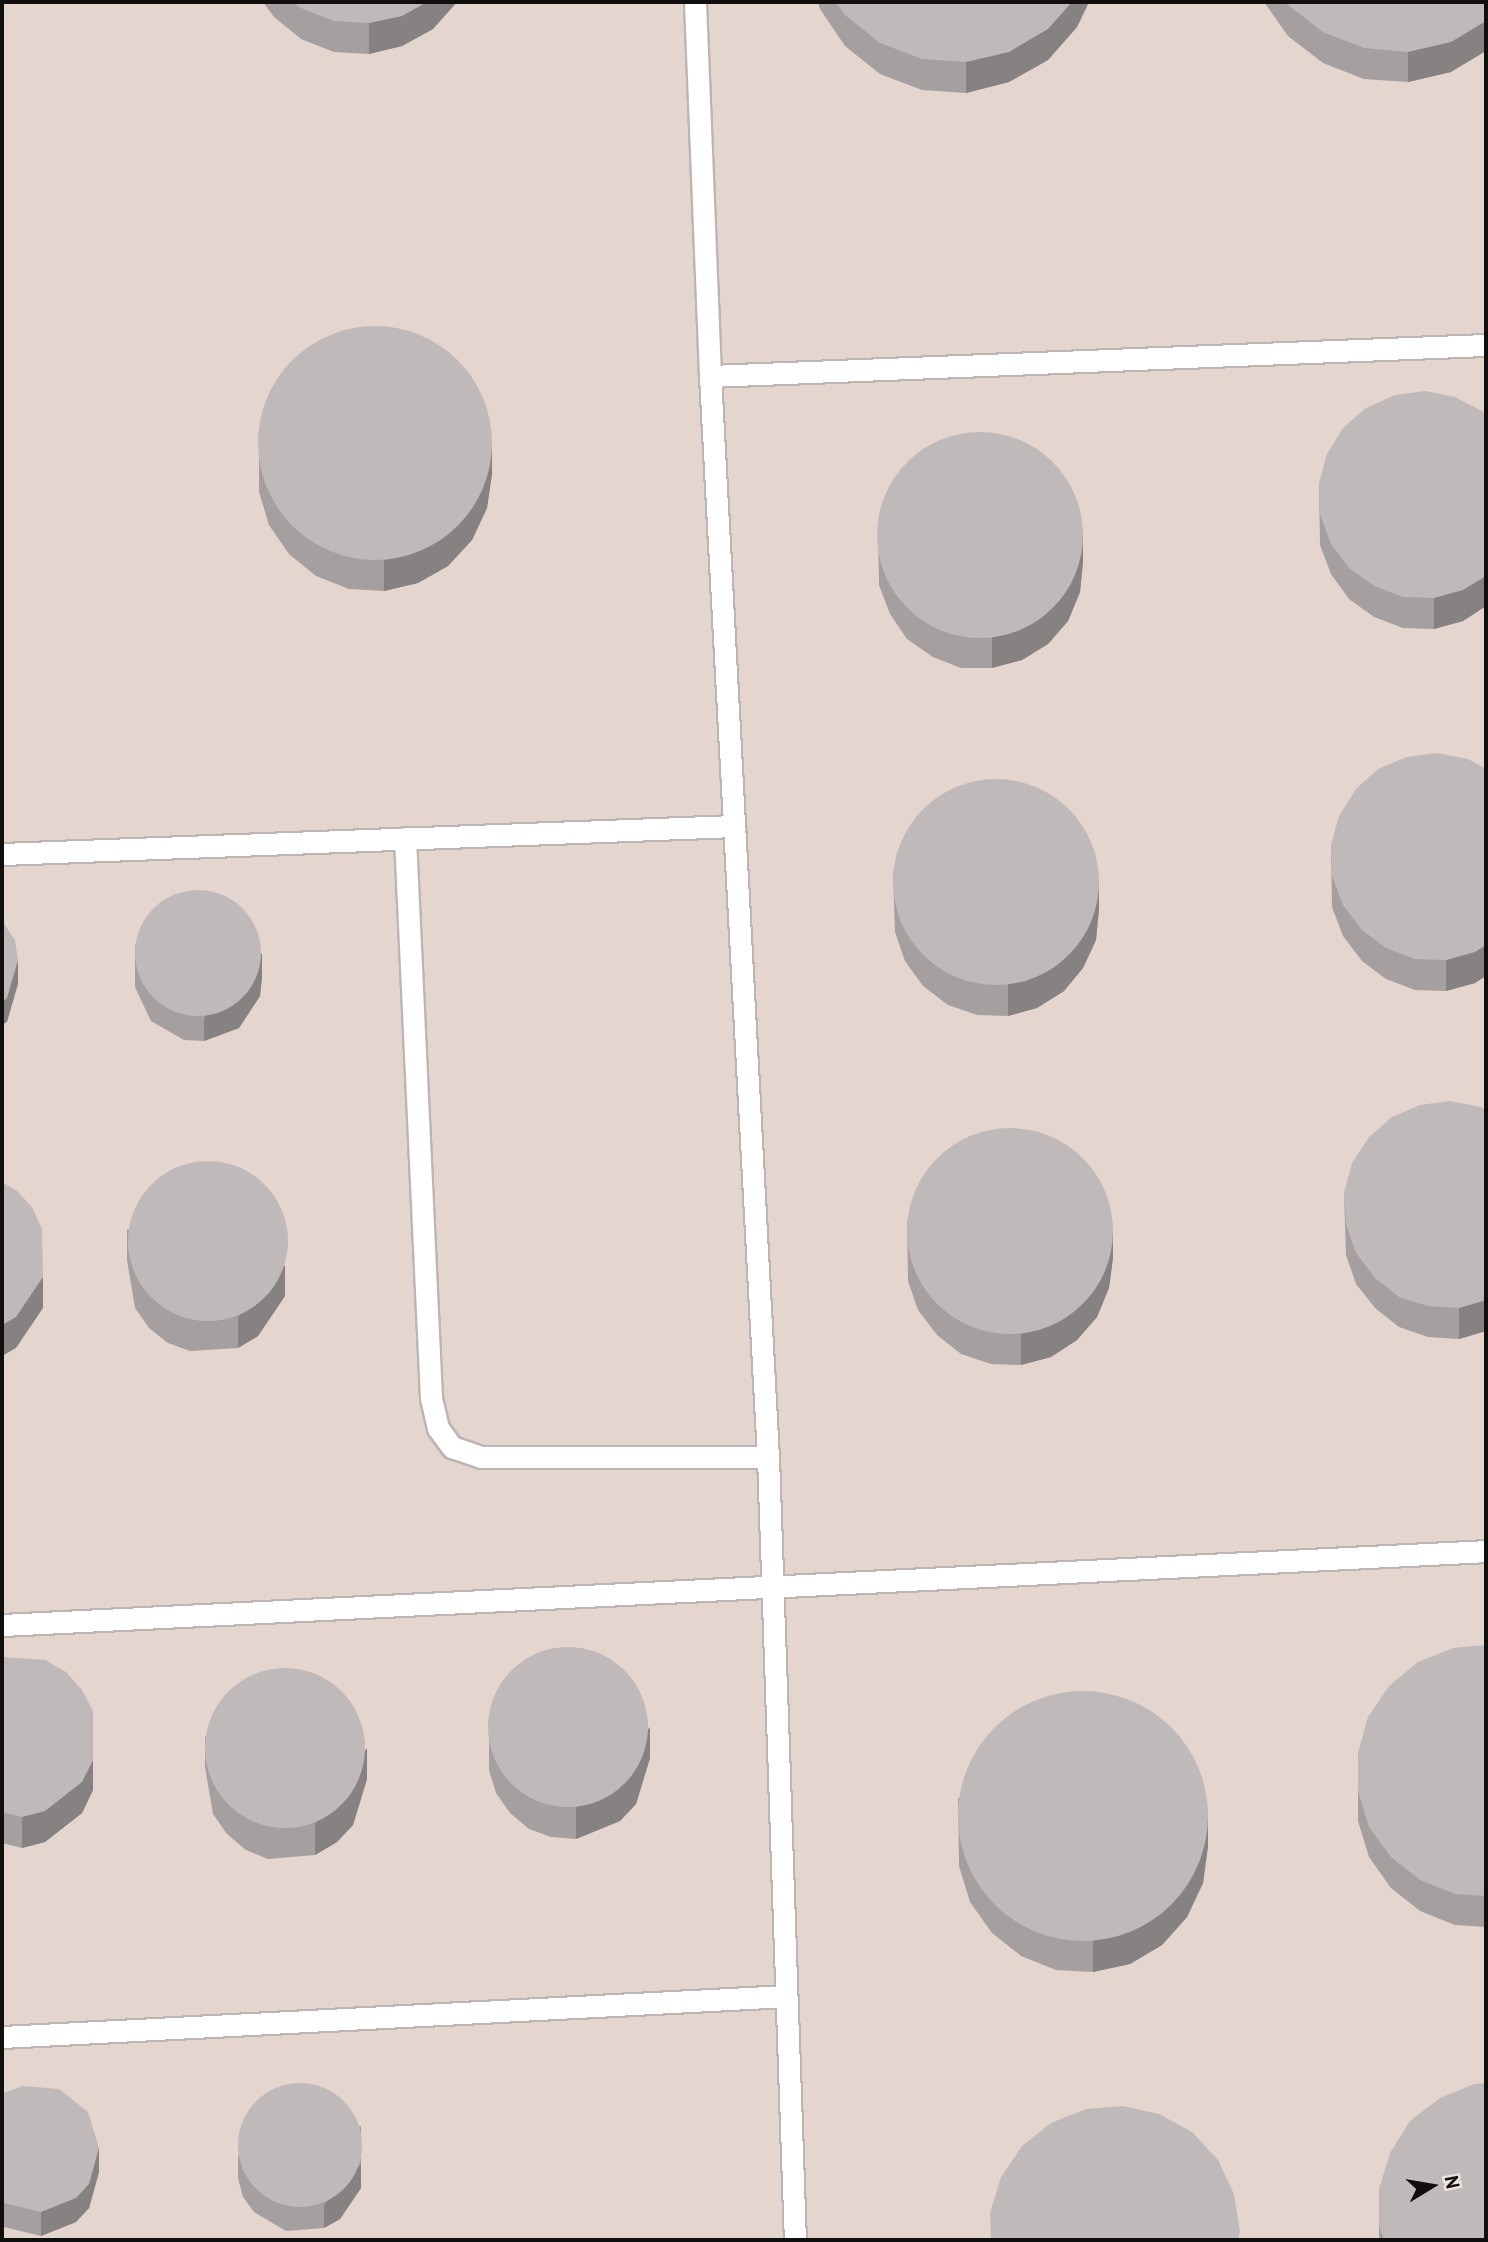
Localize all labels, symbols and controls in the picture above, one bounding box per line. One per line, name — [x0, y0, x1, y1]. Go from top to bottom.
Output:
north arrow — [1397, 2151, 1467, 2221]
text: N — [1440, 2174, 1466, 2190]

